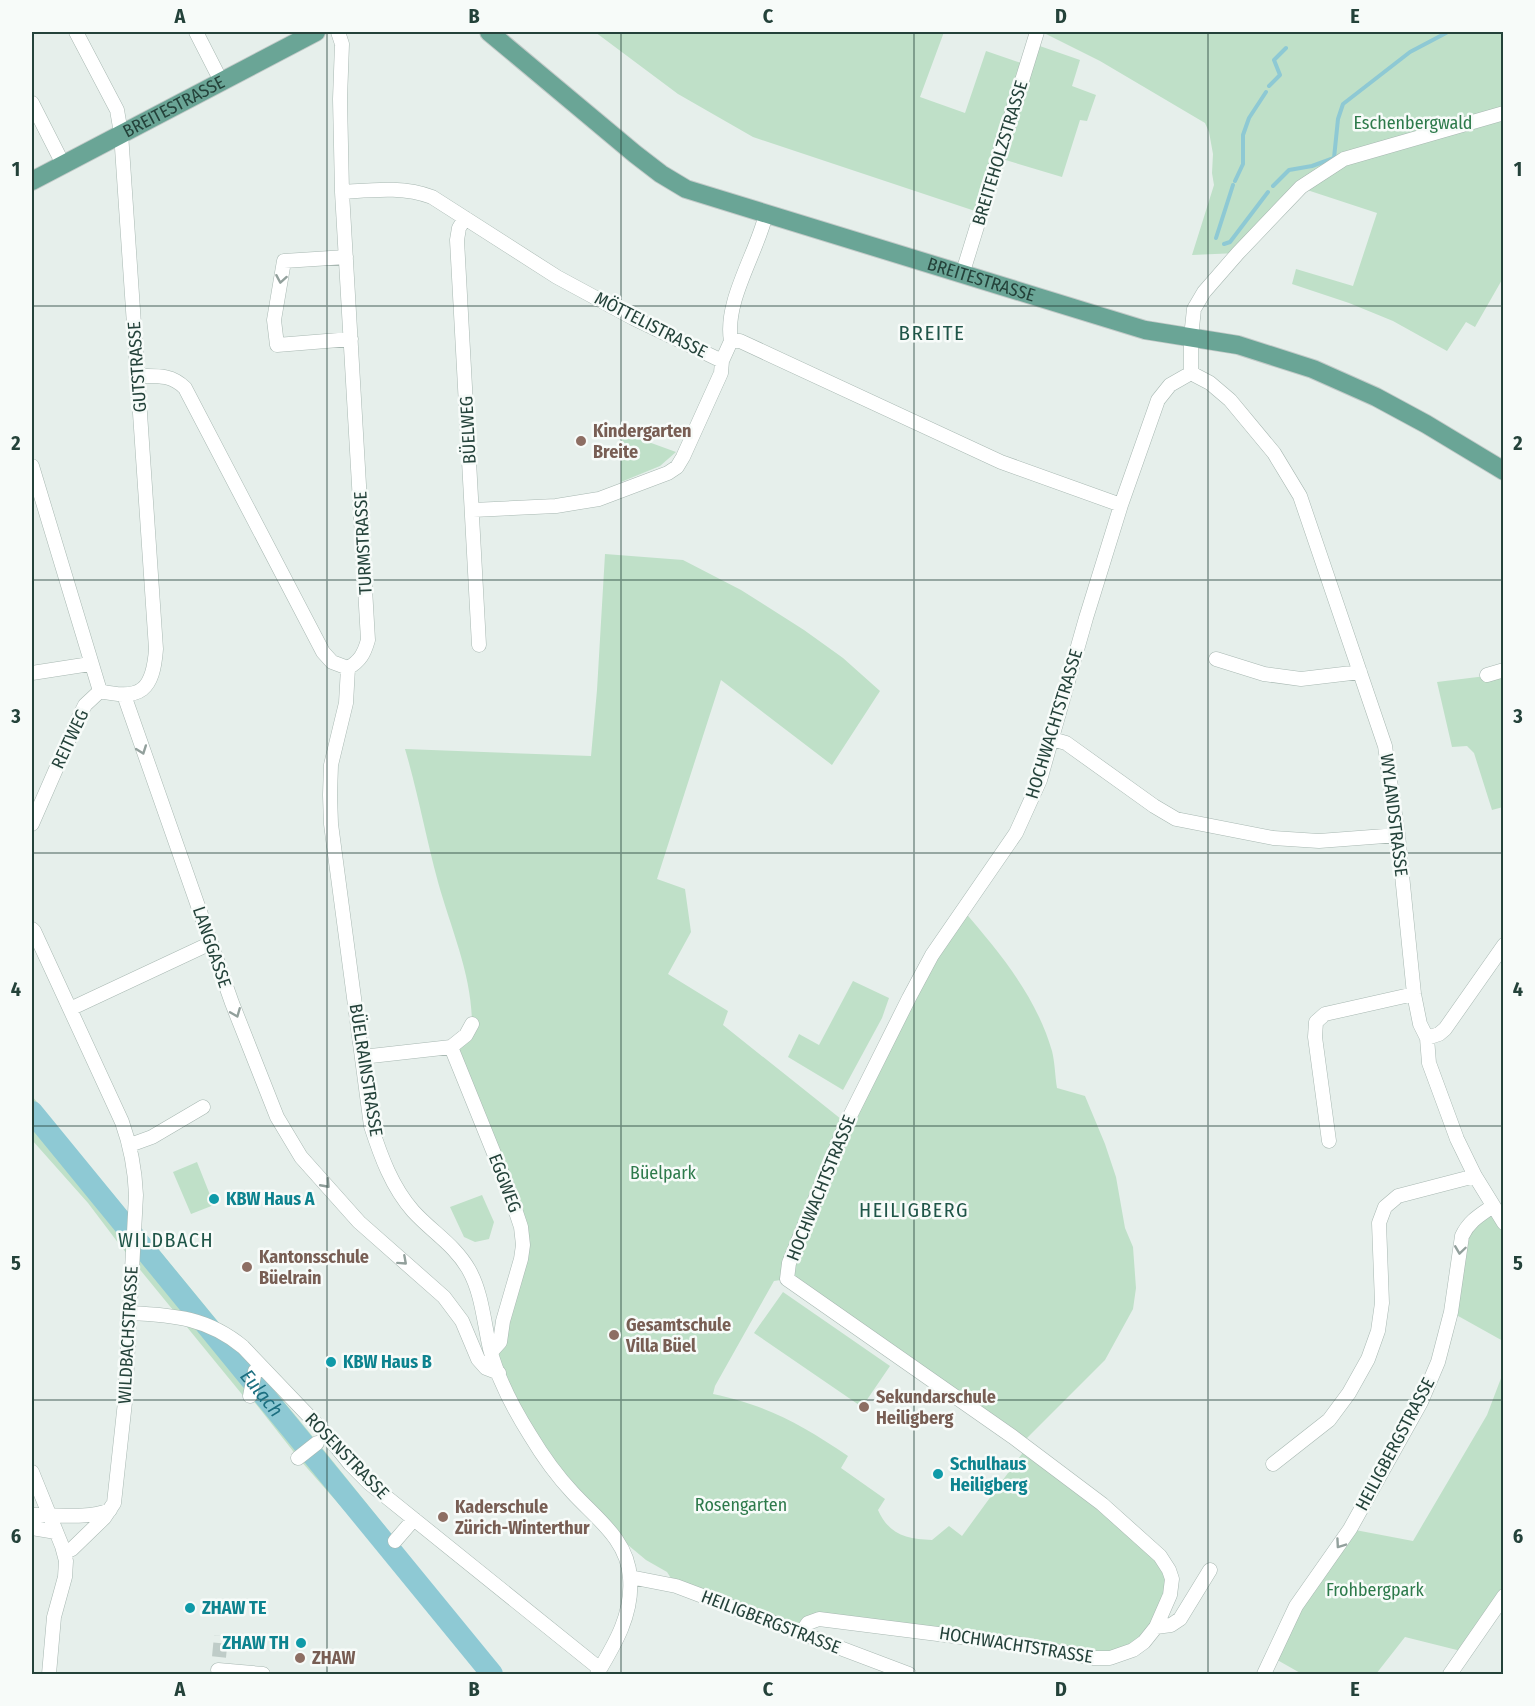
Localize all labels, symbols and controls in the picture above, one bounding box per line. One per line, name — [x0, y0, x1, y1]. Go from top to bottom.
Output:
text: A — [174, 4, 187, 28]
text: B — [468, 4, 480, 28]
text: C — [763, 4, 774, 28]
text: D — [1055, 4, 1067, 28]
text: E — [1350, 4, 1360, 28]
street label: BREITESTRASSE — [119, 71, 228, 142]
street label: BREITEHOLZSTRASSE — [968, 78, 1032, 228]
park label: Eschenbergwald — [1353, 112, 1473, 134]
text: 1 — [12, 157, 20, 181]
text: 1 — [1514, 157, 1522, 181]
street label: BREITESTRASSE — [925, 253, 1038, 307]
one-way arrow — [275, 273, 288, 283]
street label: MÖTTELISTRASSE — [591, 287, 711, 363]
district label: BREITE — [899, 320, 965, 346]
street label: GUTSTRASSE — [123, 321, 151, 413]
street label: BÜELWEG — [455, 395, 481, 465]
place label: Kindergarten Breite — [593, 420, 692, 463]
text: 2 — [10, 431, 21, 455]
text: 2 — [1512, 431, 1523, 455]
marker: Kindergarten Breite — [574, 434, 588, 448]
street label: TURMSTRASSE — [349, 491, 377, 595]
street label: HOCHWACHTSTRASSE — [1021, 647, 1087, 801]
text: 3 — [10, 704, 21, 728]
text: 3 — [1512, 704, 1523, 728]
street label: REITWEG — [47, 706, 93, 772]
one-way arrow — [135, 745, 148, 755]
street label: WYLANDSTRASSE — [1376, 752, 1412, 878]
street label: LANGGASSE — [188, 903, 236, 991]
text: 4 — [11, 977, 21, 1001]
text: 4 — [1513, 977, 1523, 1001]
street label: BÜELRAINSTRASSE — [345, 1002, 387, 1138]
one-way arrow — [229, 1007, 241, 1018]
street label: HOCHWACHTSTRASSE — [782, 1112, 860, 1264]
street label: EGGWEG — [484, 1151, 526, 1215]
park label: Büelpark — [630, 1162, 697, 1184]
one-way arrow — [319, 1178, 330, 1188]
place label: KBW Haus A — [226, 1188, 315, 1210]
marker: KBW Haus A — [207, 1192, 221, 1206]
district label: HEILIGBERG — [859, 1198, 969, 1222]
district label: WILDBACH — [118, 1228, 214, 1252]
place label: Kantonsschule Büelrain — [259, 1246, 369, 1289]
one-way arrow — [1454, 1246, 1466, 1255]
text: 5 — [11, 1251, 21, 1275]
text: 5 — [1513, 1251, 1523, 1275]
one-way arrow — [396, 1254, 407, 1265]
marker: Kantonsschule Büelrain — [240, 1260, 254, 1274]
street label: WILDBACHSTRASSE — [113, 1266, 143, 1404]
place label: Gesamtschule Villa Büel — [625, 1314, 731, 1357]
marker: Gesamtschule Villa Büel — [607, 1328, 621, 1342]
place label: KBW Haus B — [343, 1351, 432, 1373]
marker: KBW Haus B — [324, 1355, 338, 1369]
water label: Eulach — [235, 1364, 288, 1421]
street label: HEILIGBERGSTRASSE — [1351, 1374, 1439, 1514]
place label: Sekundarschule Heiligberg — [876, 1386, 996, 1429]
marker: Sekundarschule Heiligberg — [857, 1400, 871, 1414]
street label: ROSENSTRASSE — [300, 1408, 394, 1504]
place label: Schulhaus Heiligberg — [950, 1453, 1027, 1496]
marker: Schulhaus Heiligberg — [931, 1467, 945, 1481]
park label: Rosengarten — [695, 1494, 787, 1516]
place label: Kaderschule Zürich-Winterthur — [455, 1496, 590, 1539]
marker: Kaderschule Zürich-Winterthur — [436, 1510, 450, 1524]
text: 6 — [11, 1524, 21, 1548]
text: 6 — [1513, 1524, 1523, 1548]
one-way arrow — [1336, 1537, 1347, 1548]
park label: Frohbergpark — [1326, 1579, 1425, 1601]
street label: HEILIGBERGSTRASSE — [698, 1585, 844, 1659]
place label: ZHAW TE — [202, 1597, 267, 1619]
marker: ZHAW TE — [183, 1601, 197, 1615]
street label: HOCHWACHTSTRASSE — [938, 1622, 1094, 1668]
place label: ZHAW TH — [222, 1632, 289, 1654]
marker: ZHAW TH — [294, 1636, 308, 1650]
place label: ZHAW — [312, 1647, 355, 1669]
marker: ZHAW — [293, 1651, 307, 1665]
text: A — [174, 1677, 187, 1701]
text: B — [468, 1677, 480, 1701]
text: C — [763, 1677, 774, 1701]
text: D — [1055, 1677, 1067, 1701]
text: E — [1350, 1677, 1360, 1701]

